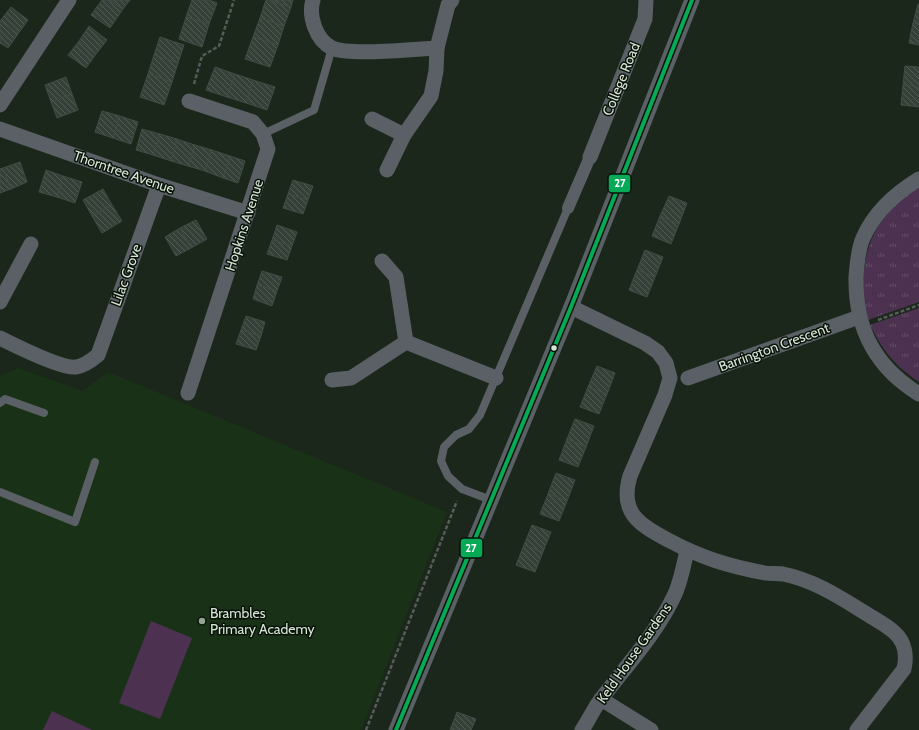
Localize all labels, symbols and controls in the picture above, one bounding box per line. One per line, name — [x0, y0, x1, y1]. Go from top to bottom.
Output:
street label: College Road — [598, 40, 644, 118]
street label: Thorntree Avenue — [71, 146, 177, 198]
line badge: 27 — [608, 174, 631, 193]
text: 27 — [614, 176, 626, 190]
street label: Hopkins Avenue — [221, 177, 267, 273]
street label: Lilac Grove — [106, 242, 146, 308]
street label: Barrington Crescent — [716, 319, 832, 375]
unlabelled marker — [549, 343, 559, 353]
line badge: 27 — [460, 538, 483, 558]
text: 27 — [465, 541, 477, 555]
street label: Keld House Gardens — [593, 599, 675, 707]
place label: Brambles Primary Academy — [210, 604, 315, 638]
marker: Brambles Primary Academy — [197, 616, 207, 626]

